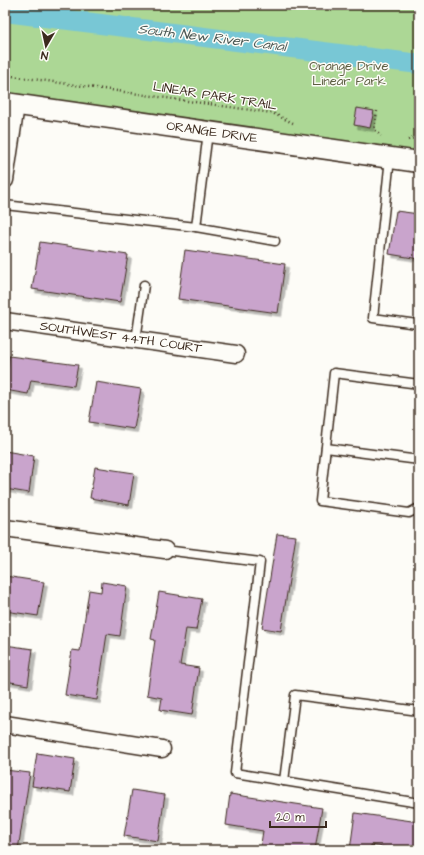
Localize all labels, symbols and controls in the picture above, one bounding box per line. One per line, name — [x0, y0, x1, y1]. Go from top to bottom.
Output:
water label: South New River Canal — [137, 19, 289, 57]
north arrow — [26, 26, 66, 66]
text: N — [40, 47, 49, 63]
park label: Orange Drive Linear Park — [309, 57, 389, 90]
street label: LINEAR PARK TRAIL — [152, 77, 278, 115]
street label: ORANGE DRIVE — [165, 117, 259, 147]
street label: SOUTHWEST 44TH COURT — [39, 317, 204, 357]
scale bar — [270, 803, 326, 829]
text: 20 m — [276, 809, 305, 826]

